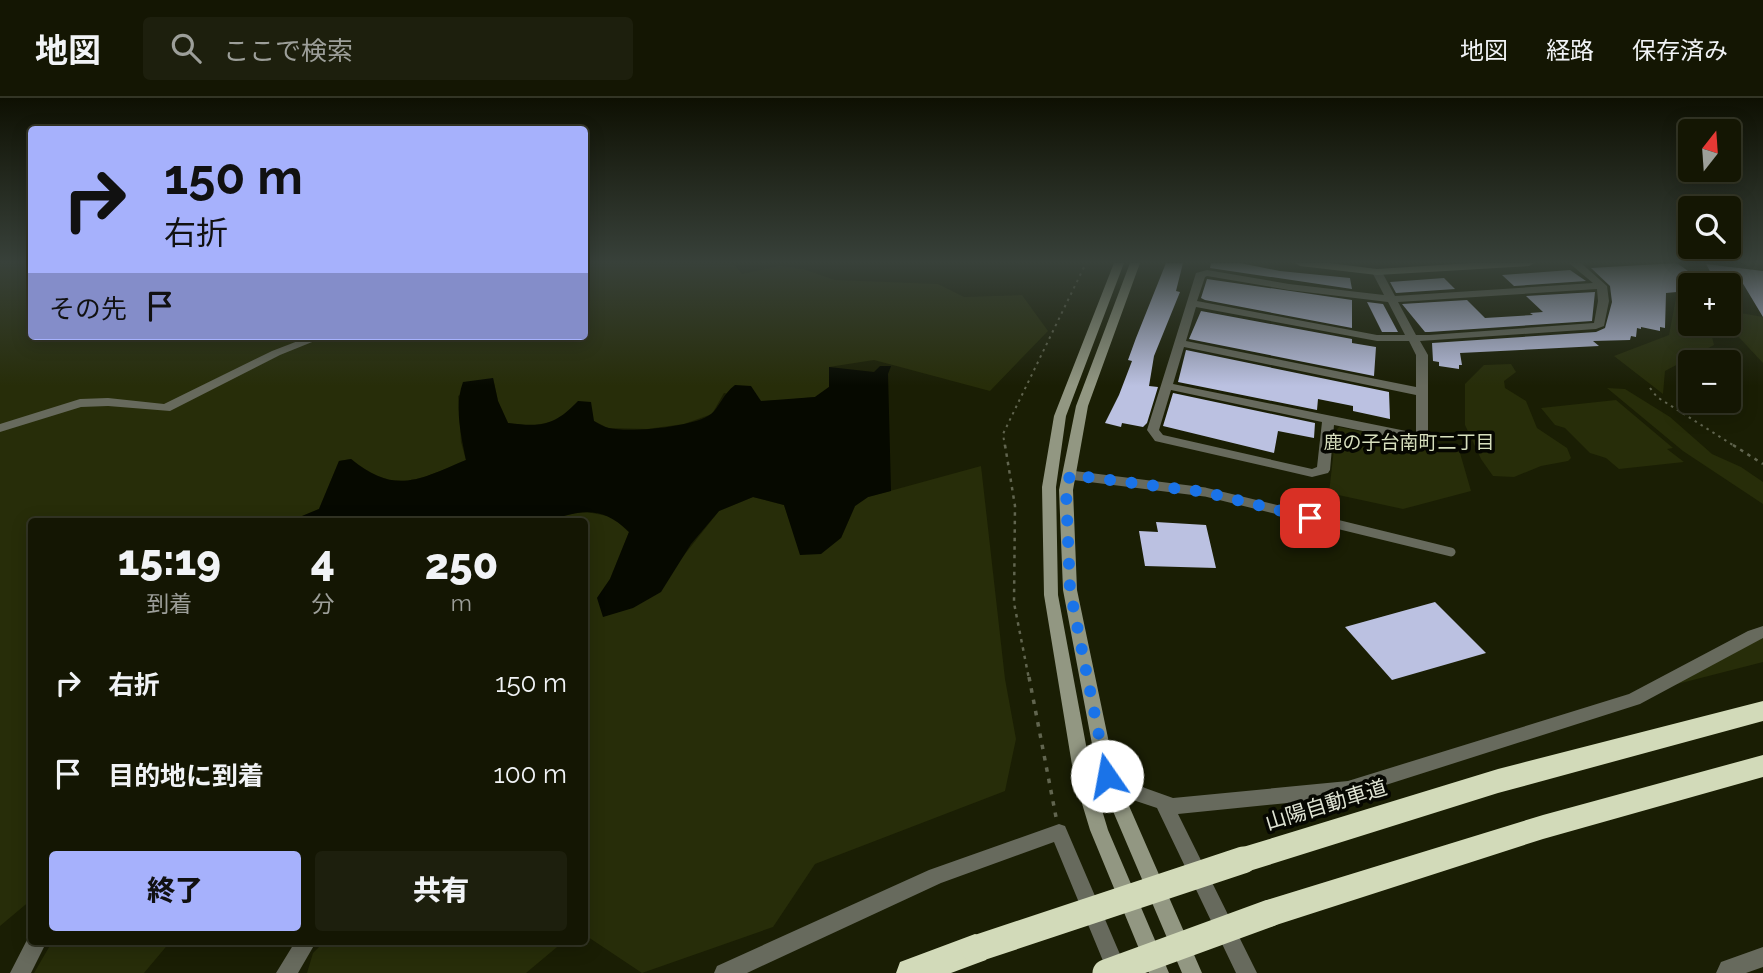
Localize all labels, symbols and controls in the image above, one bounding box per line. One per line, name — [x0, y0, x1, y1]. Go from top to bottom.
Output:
search box — [143, 17, 633, 80]
icon: search — [167, 29, 205, 67]
text: 地図 — [35, 31, 101, 70]
text: ここで検索 — [223, 36, 353, 66]
text: 地図 — [1460, 36, 1508, 65]
text: 経路 — [1546, 36, 1594, 65]
text: 保存済み — [1632, 36, 1728, 65]
north arrow — [1678, 119, 1741, 182]
map controls — [1678, 119, 1741, 413]
text: 150 m — [164, 148, 303, 205]
icon: right — [49, 154, 140, 245]
button: search — [1678, 196, 1741, 259]
text: 右折 — [164, 214, 228, 251]
button: + — [1678, 273, 1741, 336]
icon: arrive — [141, 287, 179, 325]
text: その先 — [49, 294, 127, 324]
button: − — [1678, 350, 1741, 413]
district label: 鹿の子台南町二丁目 — [1323, 431, 1495, 453]
pin — [1280, 488, 1340, 548]
icon: arrive — [1291, 499, 1329, 537]
text: 15:19 — [118, 536, 221, 585]
text: 4 — [311, 536, 335, 585]
text: 250 — [425, 540, 498, 589]
text: m — [451, 589, 472, 616]
text: 到着 — [146, 590, 192, 617]
text: 分 — [311, 590, 334, 617]
icon: right — [49, 664, 87, 702]
text: 150 m — [495, 668, 567, 698]
text: 右折 — [108, 670, 160, 700]
position arrow — [1070, 739, 1144, 813]
icon: arrive — [49, 755, 87, 793]
text: 100 m — [494, 759, 567, 789]
text: 目的地に到着 — [108, 761, 264, 791]
street label: 山陽自動車道 — [1262, 774, 1390, 835]
button: 終了 — [49, 851, 301, 931]
button: 共有 — [315, 851, 567, 931]

